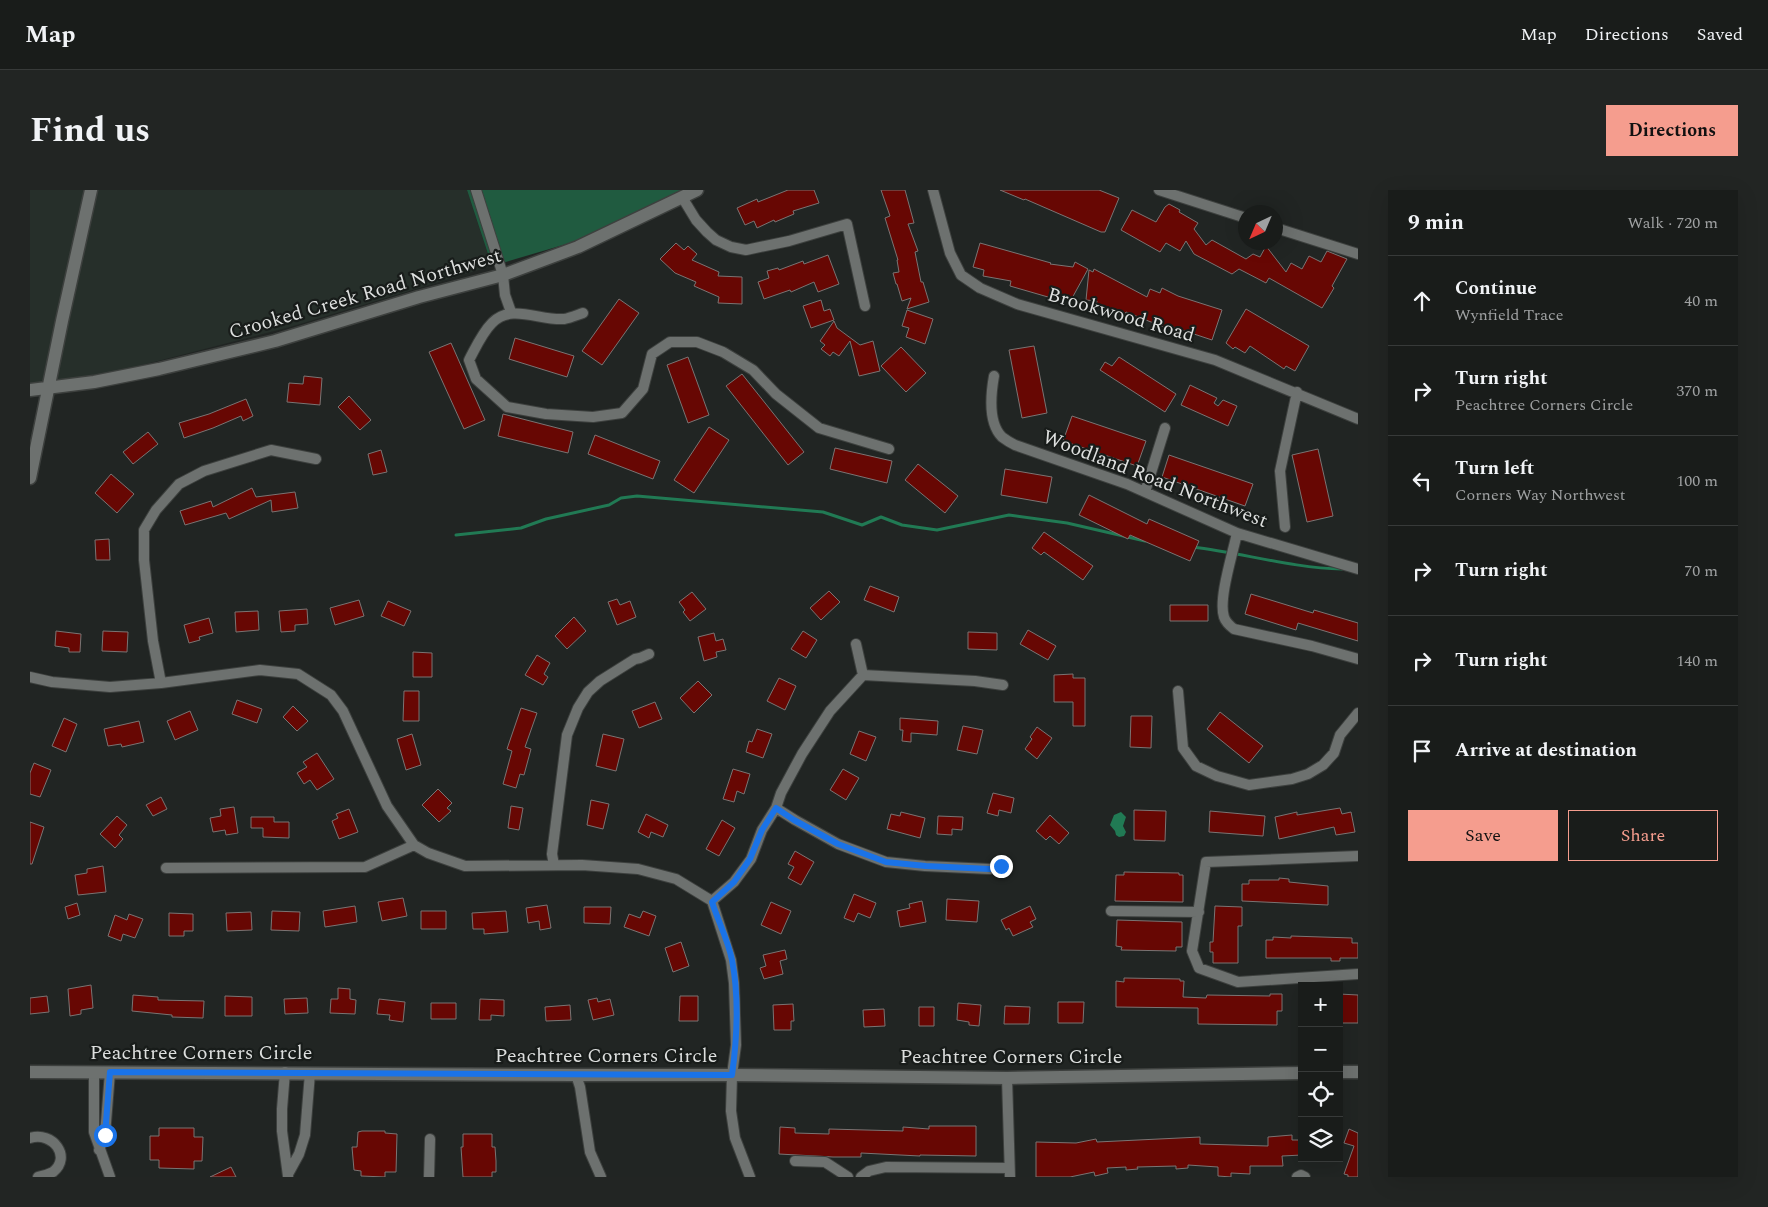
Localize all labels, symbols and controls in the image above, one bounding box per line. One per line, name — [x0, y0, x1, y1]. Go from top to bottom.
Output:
text: Map — [25, 17, 75, 53]
text: Map — [1521, 21, 1557, 48]
text: Directions — [1585, 21, 1669, 48]
text: Saved — [1697, 21, 1743, 48]
text: Find us — [30, 104, 150, 157]
button: Directions — [1606, 105, 1738, 156]
north arrow — [1238, 205, 1283, 250]
text: 9 min — [1408, 207, 1464, 239]
text: Walk · 720 m — [1627, 211, 1718, 235]
street label: Crooked Creek Road Northwest — [225, 241, 505, 347]
text: Continue — [1455, 274, 1537, 303]
street label: Brookwood Road — [1044, 280, 1198, 350]
icon: ahead — [1408, 287, 1436, 315]
text: 40 m — [1684, 289, 1718, 313]
text: Wynfield Trace — [1455, 303, 1564, 327]
text: Turn right — [1455, 364, 1548, 393]
icon: right — [1408, 377, 1436, 405]
text: 370 m — [1676, 379, 1718, 403]
text: Peachtree Corners Circle — [1455, 393, 1633, 417]
street label: Woodland Road Northwest — [1038, 422, 1272, 536]
text: Turn left — [1455, 454, 1534, 483]
icon: left — [1408, 467, 1436, 495]
text: 100 m — [1676, 469, 1718, 493]
text: Corners Way Northwest — [1455, 483, 1626, 507]
text: Turn right — [1455, 556, 1548, 585]
icon: right — [1408, 557, 1436, 585]
text: 70 m — [1684, 559, 1718, 583]
text: Turn right — [1455, 646, 1548, 675]
icon: right — [1408, 647, 1436, 675]
text: 140 m — [1676, 649, 1718, 673]
text: Arrive at destination — [1455, 736, 1637, 765]
icon: arrive — [1408, 737, 1436, 765]
button: Save — [1408, 810, 1558, 861]
button: Share — [1568, 810, 1718, 861]
route end — [990, 855, 1013, 878]
map controls — [1298, 982, 1343, 1162]
button: + — [1298, 982, 1343, 1027]
button: − — [1298, 1027, 1343, 1072]
street label: Peachtree Corners Circle — [90, 1038, 312, 1068]
street label: Peachtree Corners Circle — [495, 1041, 717, 1071]
street label: Peachtree Corners Circle — [900, 1042, 1122, 1072]
button: locate — [1298, 1072, 1343, 1117]
button: layers — [1298, 1117, 1343, 1162]
route start — [94, 1124, 117, 1147]

